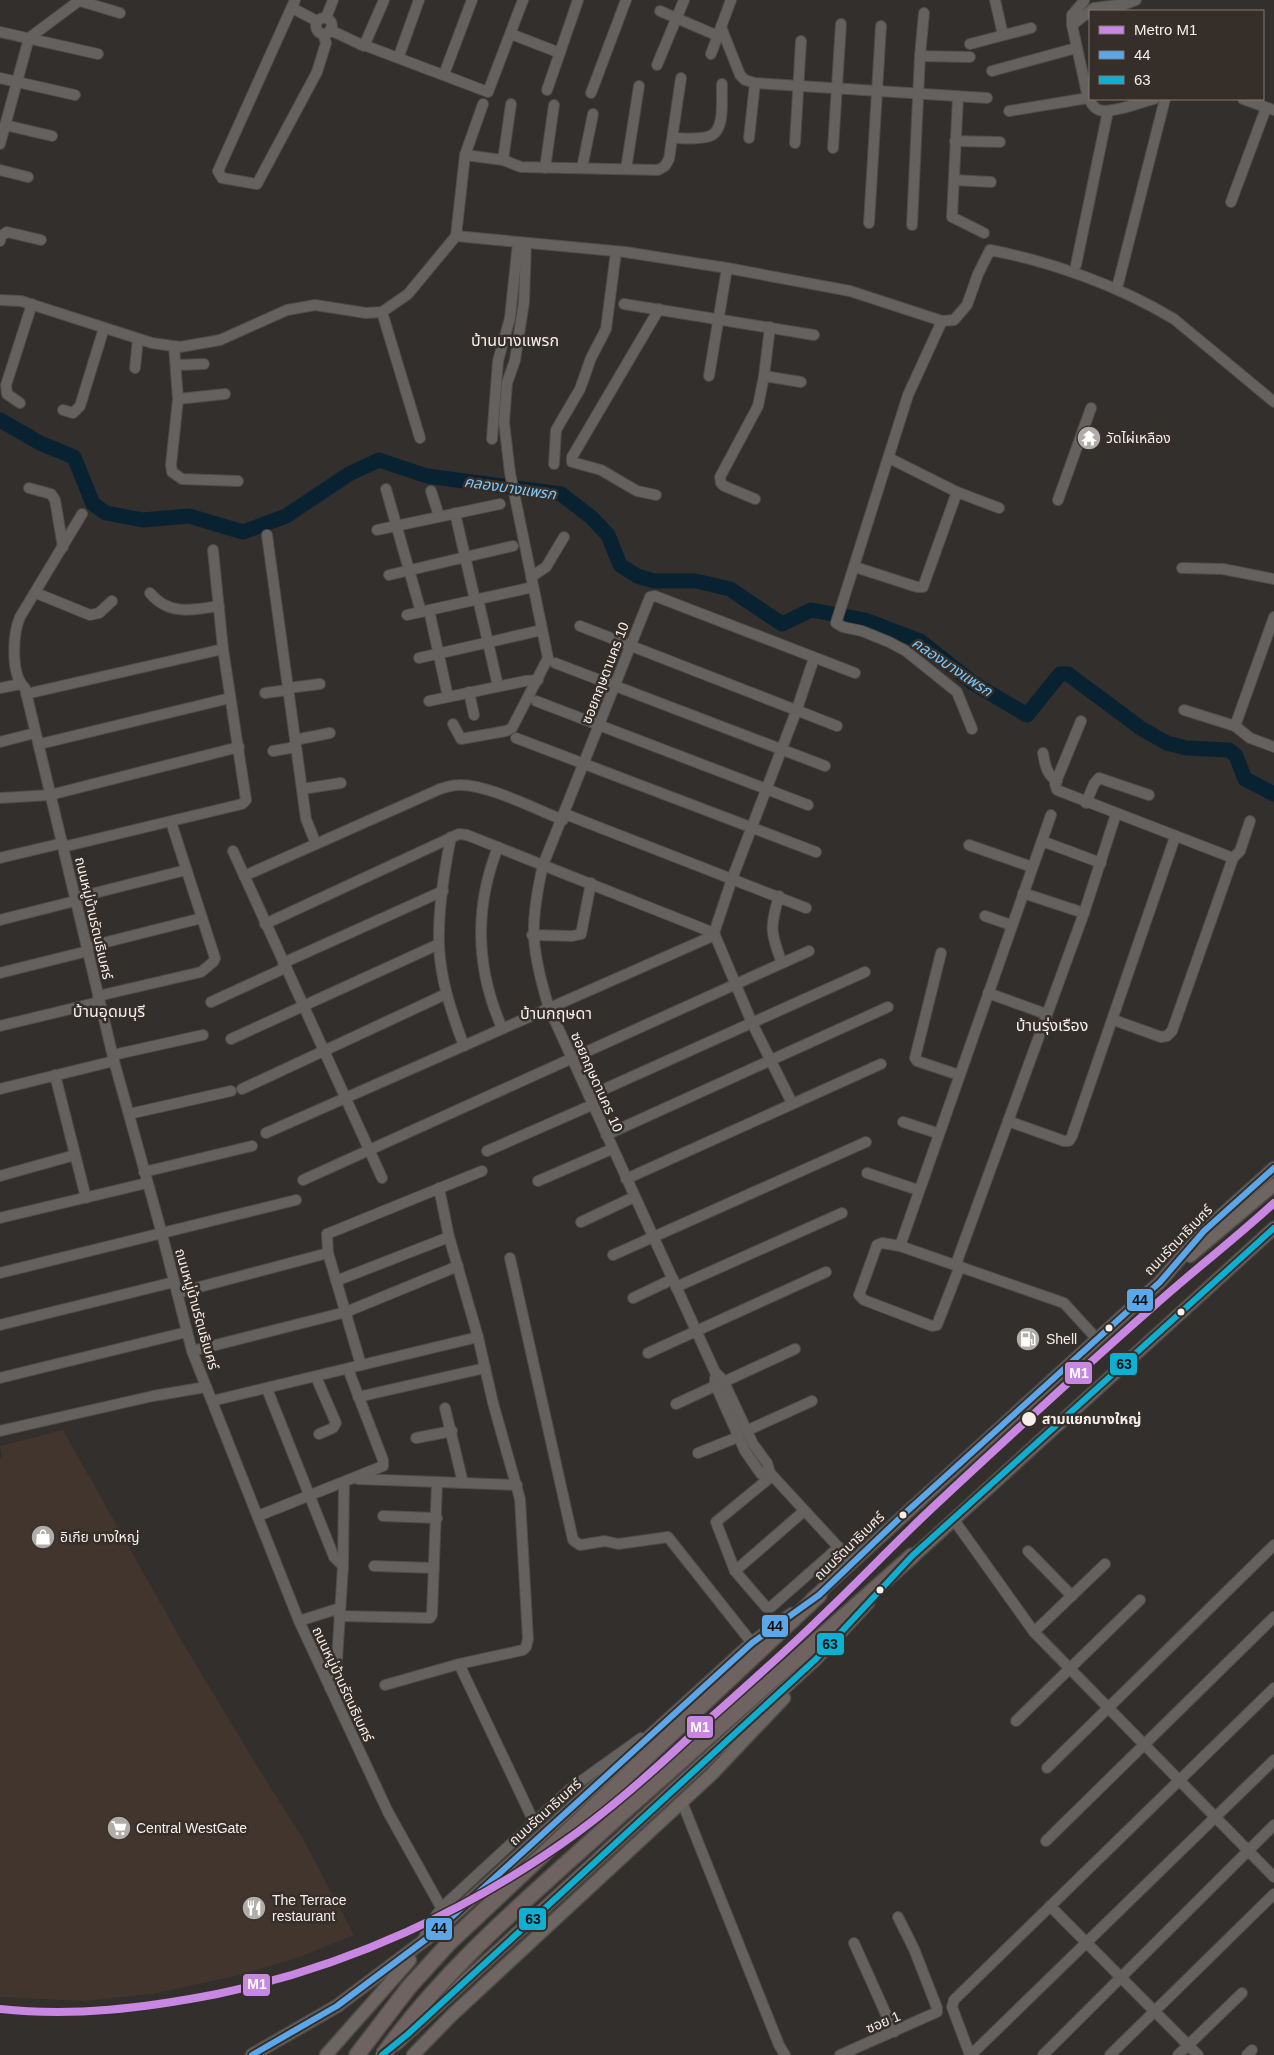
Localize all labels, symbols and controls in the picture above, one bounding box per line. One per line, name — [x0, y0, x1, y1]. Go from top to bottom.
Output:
legend — [1089, 10, 1264, 100]
text: Metro M1 — [1134, 21, 1197, 38]
text: 44 — [1134, 46, 1151, 63]
text: 63 — [1134, 71, 1151, 88]
district label: บ้านบางแพรก — [471, 332, 559, 349]
temple icon: วัดไผ่เหลือง — [1076, 425, 1102, 451]
place label: วัดไผ่เหลือง — [1106, 430, 1171, 446]
water label: คลองบางแพรก — [463, 473, 558, 503]
street label: ซอยกฤษดานคร 10 — [578, 620, 632, 726]
water label: คลองบางแพรก — [909, 634, 996, 700]
street label: ถนนหมู่บ้านรัตนธิเบศร์ — [71, 855, 116, 982]
district label: บ้านอุดมบุรี — [73, 1003, 145, 1021]
district label: บ้านกฤษดา — [520, 1005, 592, 1022]
district label: บ้านรุ่งเรือง — [1016, 1017, 1088, 1035]
street label: ซอยกฤษดานคร 10 — [568, 1030, 626, 1135]
street label: ถนนรัตนาธิเบศร์ — [1141, 1201, 1216, 1278]
street label: ถนนหมู่บ้านรัตนธิเบศร์ — [171, 1247, 222, 1372]
line badge: 44 — [1126, 1288, 1154, 1312]
text: 44 — [1132, 1292, 1148, 1308]
unlabelled marker — [1176, 1307, 1186, 1317]
unlabelled marker — [1104, 1323, 1114, 1333]
fuel station icon: Shell — [1015, 1326, 1041, 1352]
place label: Shell — [1046, 1331, 1077, 1347]
line badge: 63 — [1109, 1352, 1138, 1376]
text: 63 — [1116, 1356, 1132, 1372]
line badge: M1 — [1064, 1361, 1093, 1385]
text: M1 — [1069, 1365, 1089, 1381]
marker: สามแยกบางใหญ่ — [1020, 1410, 1038, 1428]
place label: สามแยกบางใหญ่ — [1042, 1411, 1141, 1427]
street label: ถนนรัตนาธิเบศร์ — [811, 1508, 888, 1583]
unlabelled marker — [898, 1510, 908, 1520]
shop icon: อิเกีย บางใหญ่ — [30, 1524, 56, 1550]
place label: อิเกีย บางใหญ่ — [60, 1529, 139, 1545]
unlabelled marker — [875, 1585, 885, 1595]
line badge: 44 — [761, 1614, 789, 1638]
text: 44 — [767, 1618, 783, 1634]
street label: ถนนหมู่บ้านรัตนธิเบศร์ — [308, 1624, 377, 1745]
line badge: 63 — [816, 1632, 845, 1656]
text: 63 — [822, 1636, 838, 1652]
line badge: M1 — [686, 1715, 714, 1739]
text: M1 — [690, 1719, 710, 1735]
street label: ถนนรัตนาธิเบศร์ — [506, 1775, 585, 1848]
supermarket icon: Central WestGate — [106, 1815, 132, 1841]
place label: Central WestGate — [136, 1820, 247, 1836]
place label: The Terrace restaurant — [272, 1892, 347, 1924]
restaurant icon: The Terrace restaurant — [241, 1895, 267, 1921]
line badge: 63 — [518, 1907, 547, 1931]
text: 63 — [525, 1911, 541, 1927]
line badge: 44 — [425, 1917, 453, 1941]
text: 44 — [431, 1920, 447, 1936]
line badge: M1 — [242, 1973, 271, 1997]
text: M1 — [247, 1976, 267, 1992]
street label: ซอย 1 — [863, 2008, 903, 2036]

